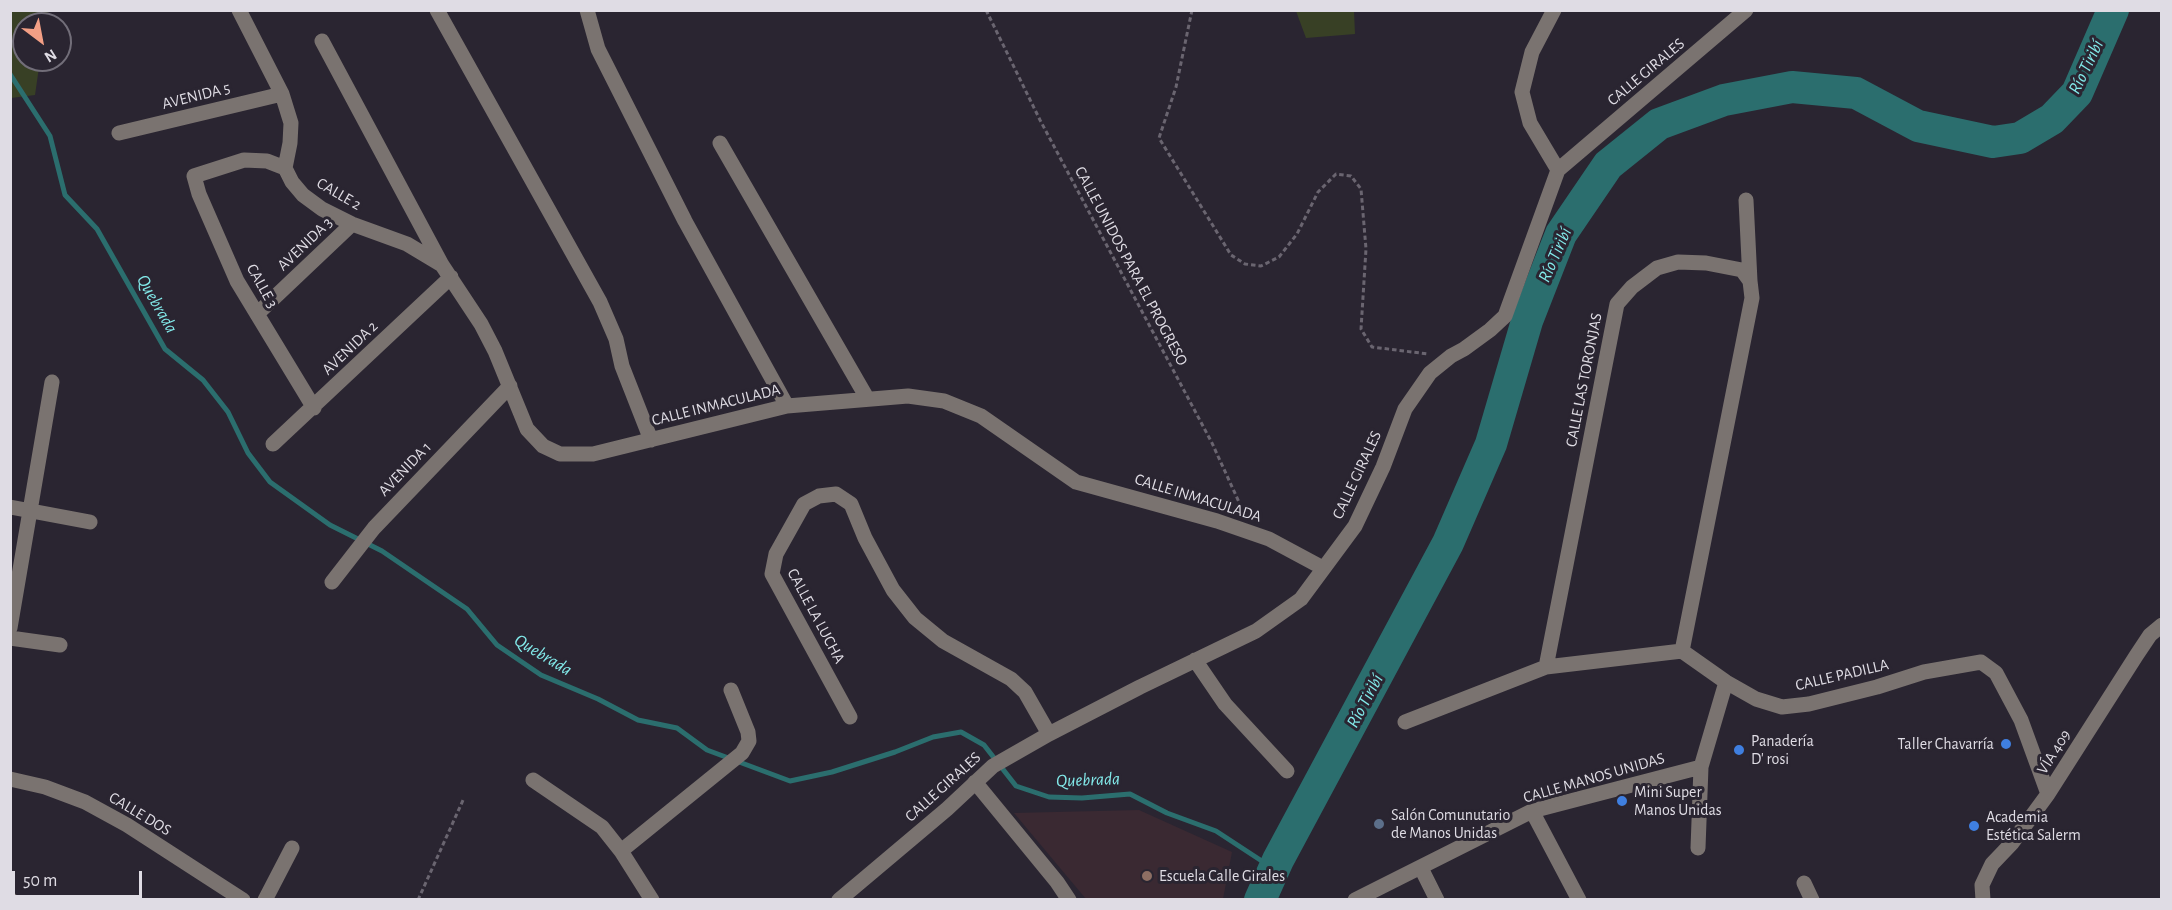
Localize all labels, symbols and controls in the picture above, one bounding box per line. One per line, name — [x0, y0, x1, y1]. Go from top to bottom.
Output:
north arrow — [12, 12, 72, 72]
street label: CALLE GIRALES — [1603, 34, 1689, 110]
water label: Río Tiribí — [2064, 36, 2108, 98]
text: N — [42, 46, 59, 65]
street label: AVENIDA 5 — [160, 78, 232, 114]
street label: CALLE UNIDOS PARA EL PROGRESO — [1070, 163, 1192, 369]
street label: CALLE 2 — [313, 174, 365, 214]
street label: AVENIDA 3 — [273, 213, 337, 275]
water label: Río Tiribí — [1533, 224, 1577, 286]
street label: CALLE 3 — [242, 260, 282, 312]
water label: Quebrada — [132, 271, 182, 337]
street label: CALLE LAS TORONJAS — [1562, 311, 1606, 449]
street label: AVENIDA 2 — [318, 317, 382, 379]
street label: CALLE INMACULADA — [650, 380, 782, 430]
street label: CALLE GIRALES — [1328, 428, 1386, 522]
street label: AVENIDA 1 — [374, 438, 436, 500]
street label: CALLE INMACULADA — [1132, 470, 1264, 526]
street label: CALLE LA LUCHA — [783, 565, 849, 667]
water label: Quebrada — [510, 629, 576, 681]
street label: CALLE PADILLA — [1793, 655, 1891, 695]
water label: Río Tiribí — [1342, 671, 1388, 731]
street label: VÍA 409 — [2033, 726, 2075, 778]
place label: Panadería D' rosi — [1751, 731, 1814, 769]
place label: Taller Chavarría — [1898, 734, 1994, 754]
marker: Taller Chavarría — [1999, 737, 2013, 751]
marker: Panadería D' rosi — [1732, 743, 1746, 757]
street label: CALLE GIRALES — [901, 748, 985, 826]
street label: CALLE MANOS UNIDAS — [1521, 749, 1667, 807]
water label: Quebrada — [1056, 768, 1120, 792]
place label: Mini Super Manos Unidas — [1634, 782, 1722, 820]
street label: CALLE DOS — [105, 788, 175, 840]
marker: Mini Super Manos Unidas — [1615, 794, 1629, 808]
place label: Salón Comunutario de Manos Unidas — [1391, 805, 1510, 843]
place label: Academia Estética Salerm — [1986, 807, 2081, 845]
marker: Salón Comunutario de Manos Unidas — [1372, 817, 1386, 831]
marker: Academia Estética Salerm — [1967, 819, 1981, 833]
scale bar — [15, 859, 146, 897]
place label: Escuela Calle Girales — [1159, 866, 1285, 886]
marker: Escuela Calle Girales — [1140, 869, 1154, 883]
text: 50 m — [23, 872, 57, 890]

